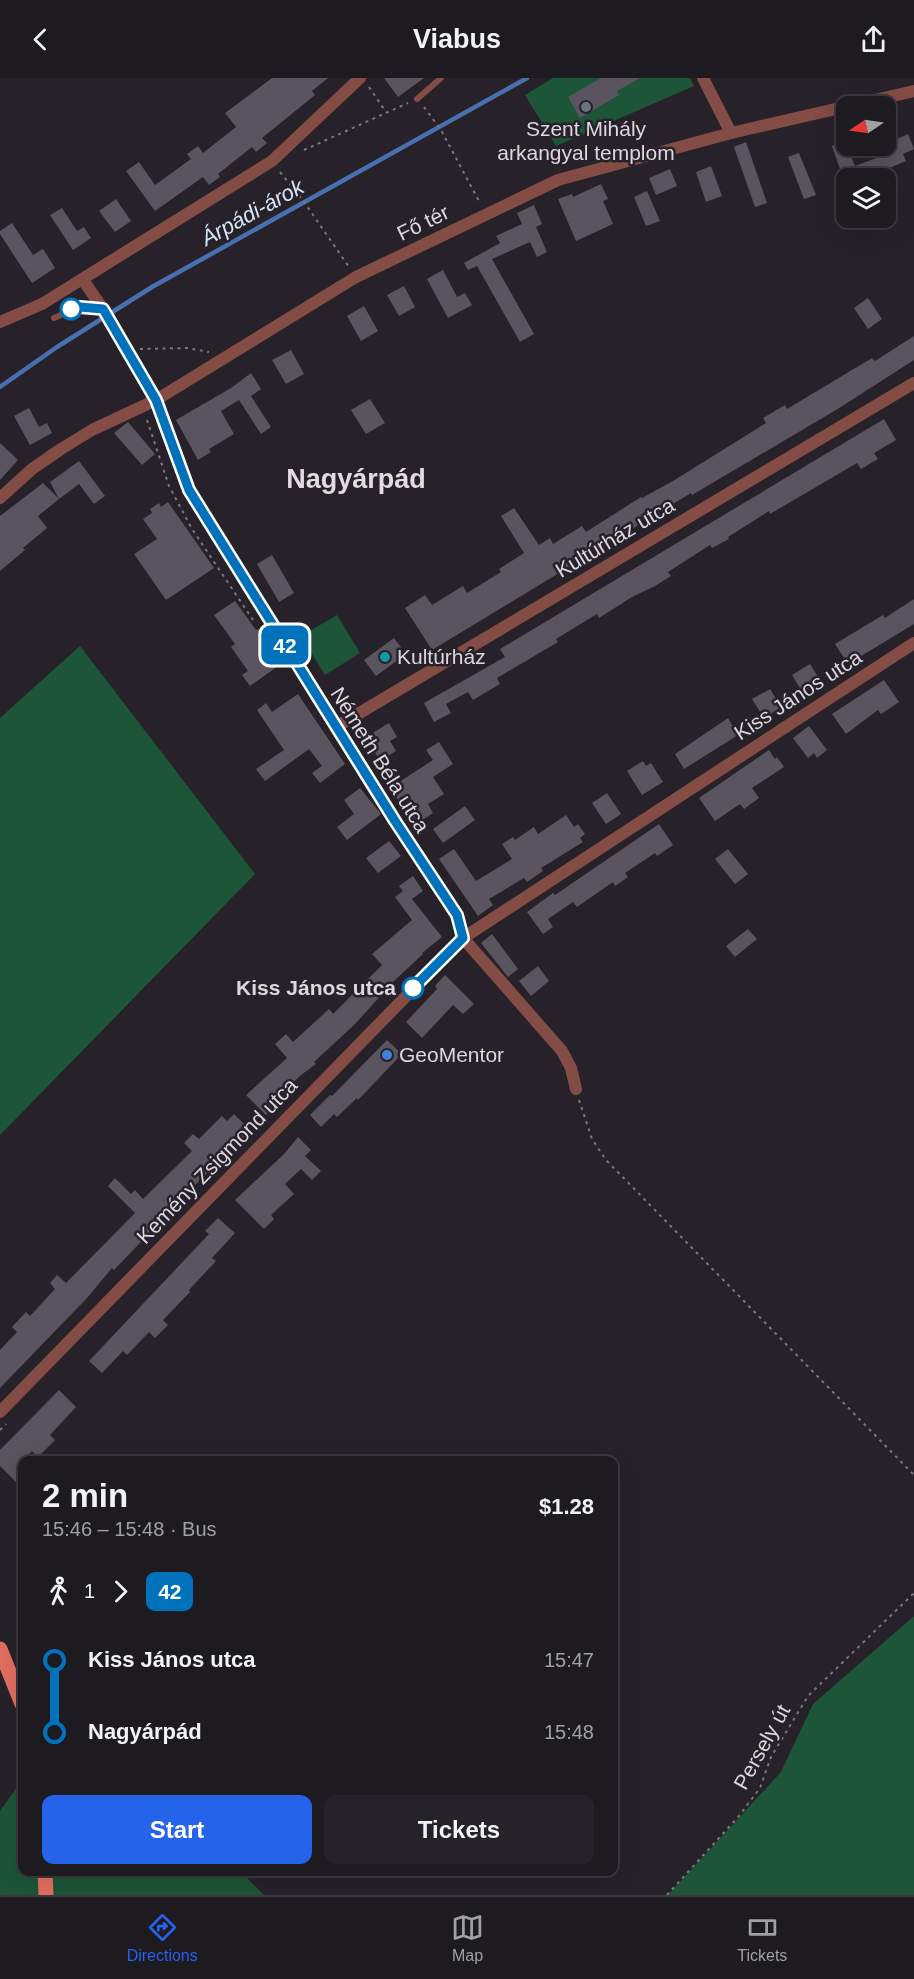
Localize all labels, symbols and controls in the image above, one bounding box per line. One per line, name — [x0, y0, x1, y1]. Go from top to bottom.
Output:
icon: back — [24, 23, 57, 56]
icon: share — [857, 23, 890, 56]
text: Viabus — [413, 24, 501, 54]
north arrow — [836, 96, 896, 156]
map controls — [836, 96, 896, 228]
marker: Szent Mihály arkangyal templom — [579, 100, 593, 114]
place label: Szent Mihály arkangyal templom — [497, 117, 675, 164]
button: layers — [836, 168, 896, 228]
water label: Árpádi-árok — [196, 173, 309, 251]
street label: Fő tér — [393, 200, 452, 245]
unlabelled marker — [60, 298, 82, 320]
district label: Nagyárpád — [286, 464, 426, 494]
street label: Kultúrház utca — [551, 493, 678, 582]
line badge: 42 — [258, 626, 312, 664]
text: 42 — [273, 634, 297, 657]
place label: Kultúrház — [397, 645, 486, 668]
street label: Kiss János utca — [730, 645, 866, 744]
marker: Kultúrház — [378, 650, 392, 664]
street label: Németh Béla utca — [326, 683, 435, 837]
place label: Kiss János utca — [236, 976, 396, 999]
marker: Kiss János utca — [402, 977, 424, 999]
place label: GeoMentor — [399, 1043, 504, 1066]
marker: GeoMentor — [380, 1048, 394, 1062]
street label: Kemény Zsigmond utca — [132, 1073, 302, 1248]
text: 2 min — [42, 1477, 128, 1514]
text: $1.28 — [539, 1494, 594, 1519]
text: 15:46 – 15:48 · Bus — [42, 1518, 217, 1540]
icon: walk — [42, 1575, 75, 1608]
icon: forward — [104, 1575, 137, 1608]
text: 1 — [84, 1580, 95, 1602]
text: 42 — [158, 1580, 181, 1603]
text: Kiss János utca — [88, 1647, 256, 1672]
text: 15:47 — [544, 1649, 594, 1671]
street label: Persely út — [729, 1700, 794, 1793]
text: Nagyárpád — [88, 1719, 202, 1744]
text: 15:48 — [544, 1721, 594, 1743]
button: Start — [42, 1795, 312, 1864]
button: Tickets — [324, 1795, 594, 1864]
tab: Directions — [127, 1911, 198, 1965]
tab: Map — [451, 1911, 484, 1965]
tab: Tickets — [737, 1911, 787, 1965]

